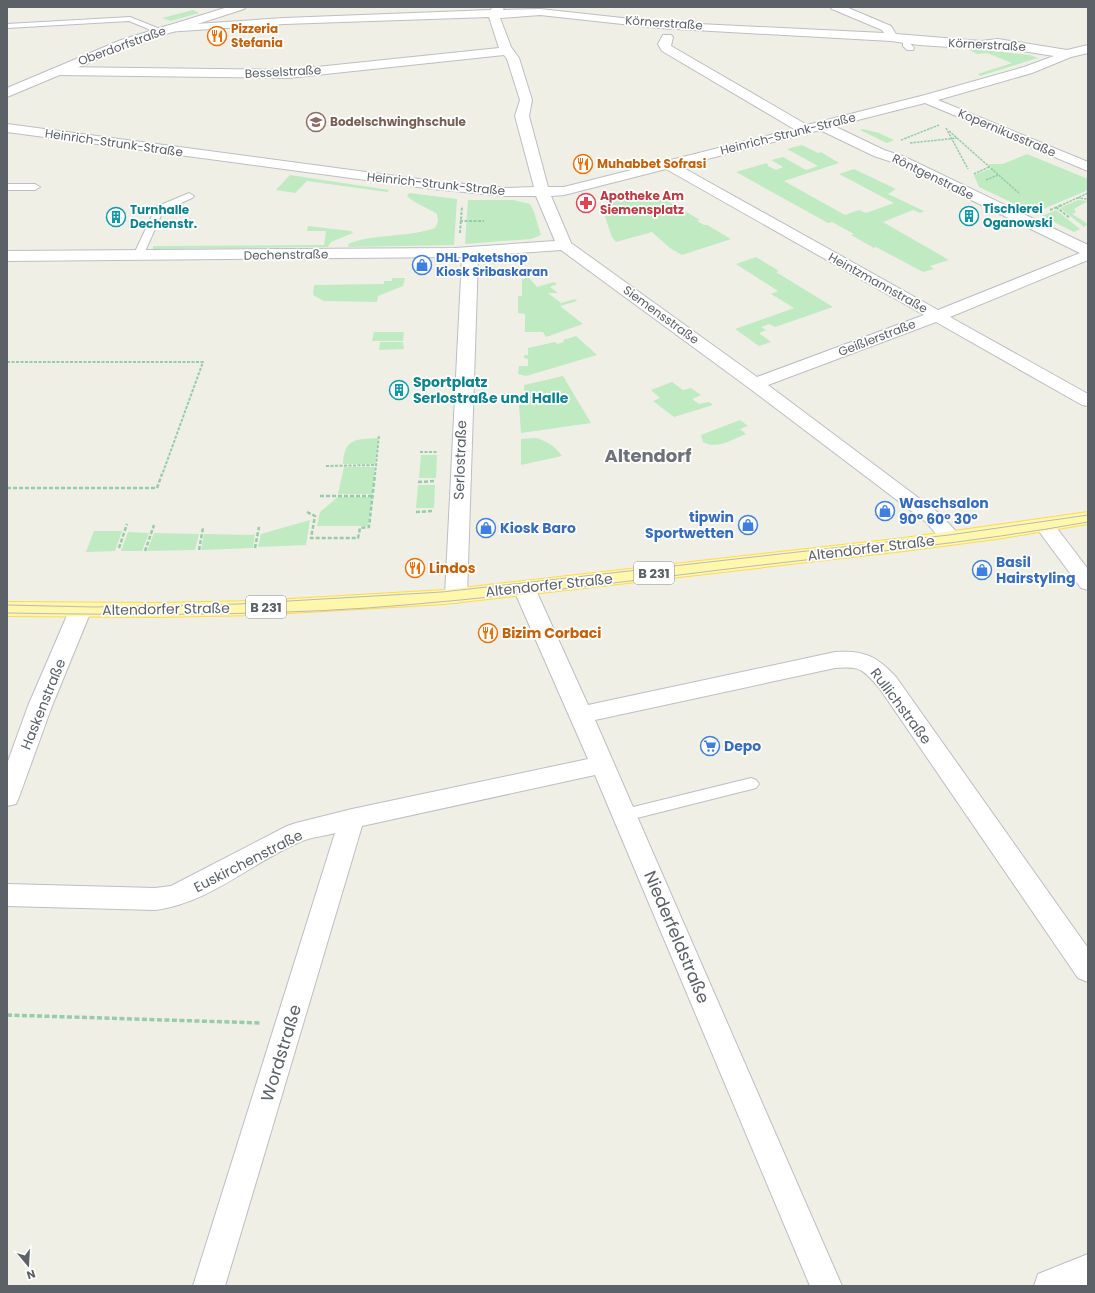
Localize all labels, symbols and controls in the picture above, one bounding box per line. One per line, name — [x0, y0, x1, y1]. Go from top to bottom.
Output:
street label: Körnerstraße — [625, 11, 703, 34]
place label: Pizzeria Stefania — [231, 20, 283, 51]
street label: Oberdorfstraße — [75, 22, 168, 69]
restaurant icon: Pizzeria Stefania — [206, 25, 228, 47]
street label: Körnerstraße — [948, 34, 1026, 55]
street label: Besselstraße — [244, 61, 322, 82]
street label: Kopernikusstraße — [956, 104, 1059, 161]
street label: Heinrich-Strunk-Straße — [718, 108, 857, 159]
school or university icon: Bodelschwinghschule — [305, 111, 327, 133]
place label: Bodelschwinghschule — [330, 113, 467, 130]
street label: Heinrich-Strunk-Straße — [44, 124, 184, 161]
street label: Röntgenstraße — [889, 149, 977, 204]
restaurant icon: Muhabbet Sofrasi — [572, 153, 594, 175]
place label: Muhabbet Sofrasi — [597, 155, 706, 172]
street label: Heinrich-Strunk-Straße — [366, 168, 506, 199]
place label: Apotheke Am Siemensplatz — [600, 187, 684, 218]
pharmacy icon: Apotheke Am Siemensplatz — [575, 192, 597, 214]
place label: Tischlerei Oganowski — [983, 200, 1053, 231]
place label: Turnhalle Dechenstr. — [130, 201, 197, 232]
building icon: Tischlerei Oganowski — [958, 205, 980, 227]
building icon: Turnhalle Dechenstr. — [105, 206, 127, 228]
street label: Dechenstraße — [243, 245, 329, 264]
street label: Heintzmannstraße — [826, 248, 931, 317]
place label: DHL Paketshop Kiosk Sribaskaran — [436, 249, 548, 280]
shop icon: DHL Paketshop Kiosk Sribaskaran — [411, 254, 433, 276]
street label: Siemensstraße — [620, 281, 703, 348]
street label: Geißlerstraße — [836, 315, 918, 360]
place label: Sportplatz Serlostraße und Halle — [413, 372, 569, 408]
building icon: Sportplatz Serlostraße und Halle — [388, 379, 410, 401]
street label: Serlostraße — [449, 419, 471, 500]
district label: Altendorf — [605, 443, 692, 468]
place label: Waschsalon 90° 60° 30° — [899, 493, 989, 529]
shop icon: Waschsalon 90° 60° 30° — [874, 500, 896, 522]
place label: tipwin Sportwetten — [645, 507, 734, 543]
shop icon: tipwin Sportwetten — [737, 514, 759, 536]
shop icon: Kiosk Baro — [475, 517, 497, 539]
place label: Kiosk Baro — [500, 518, 576, 538]
street label: Altendorfer Straße — [806, 530, 936, 566]
place label: Basil Hairstyling — [996, 552, 1075, 588]
restaurant icon: Lindos — [404, 557, 426, 579]
place label: Lindos — [429, 558, 476, 578]
shop icon: Basil Hairstyling — [971, 559, 993, 581]
road number: B 231 — [634, 562, 674, 584]
street label: Altendorfer Straße — [484, 568, 614, 602]
road number: B 231 — [246, 596, 286, 618]
street label: Altendorfer Straße — [102, 598, 230, 620]
restaurant icon: Bizim Corbaci — [477, 622, 499, 644]
place label: Bizim Corbaci — [502, 623, 601, 643]
street label: Haskenstraße — [16, 655, 70, 753]
street label: Rullichstraße — [866, 664, 936, 748]
supermarket icon: Depo — [699, 735, 721, 757]
place label: Depo — [724, 736, 761, 756]
street label: Euskirchenstraße — [190, 825, 306, 897]
street label: Niederfeldstraße — [638, 867, 716, 1007]
street label: Wordstraße — [255, 1002, 307, 1104]
north arrow — [8, 1245, 48, 1285]
text: N — [25, 1266, 38, 1283]

